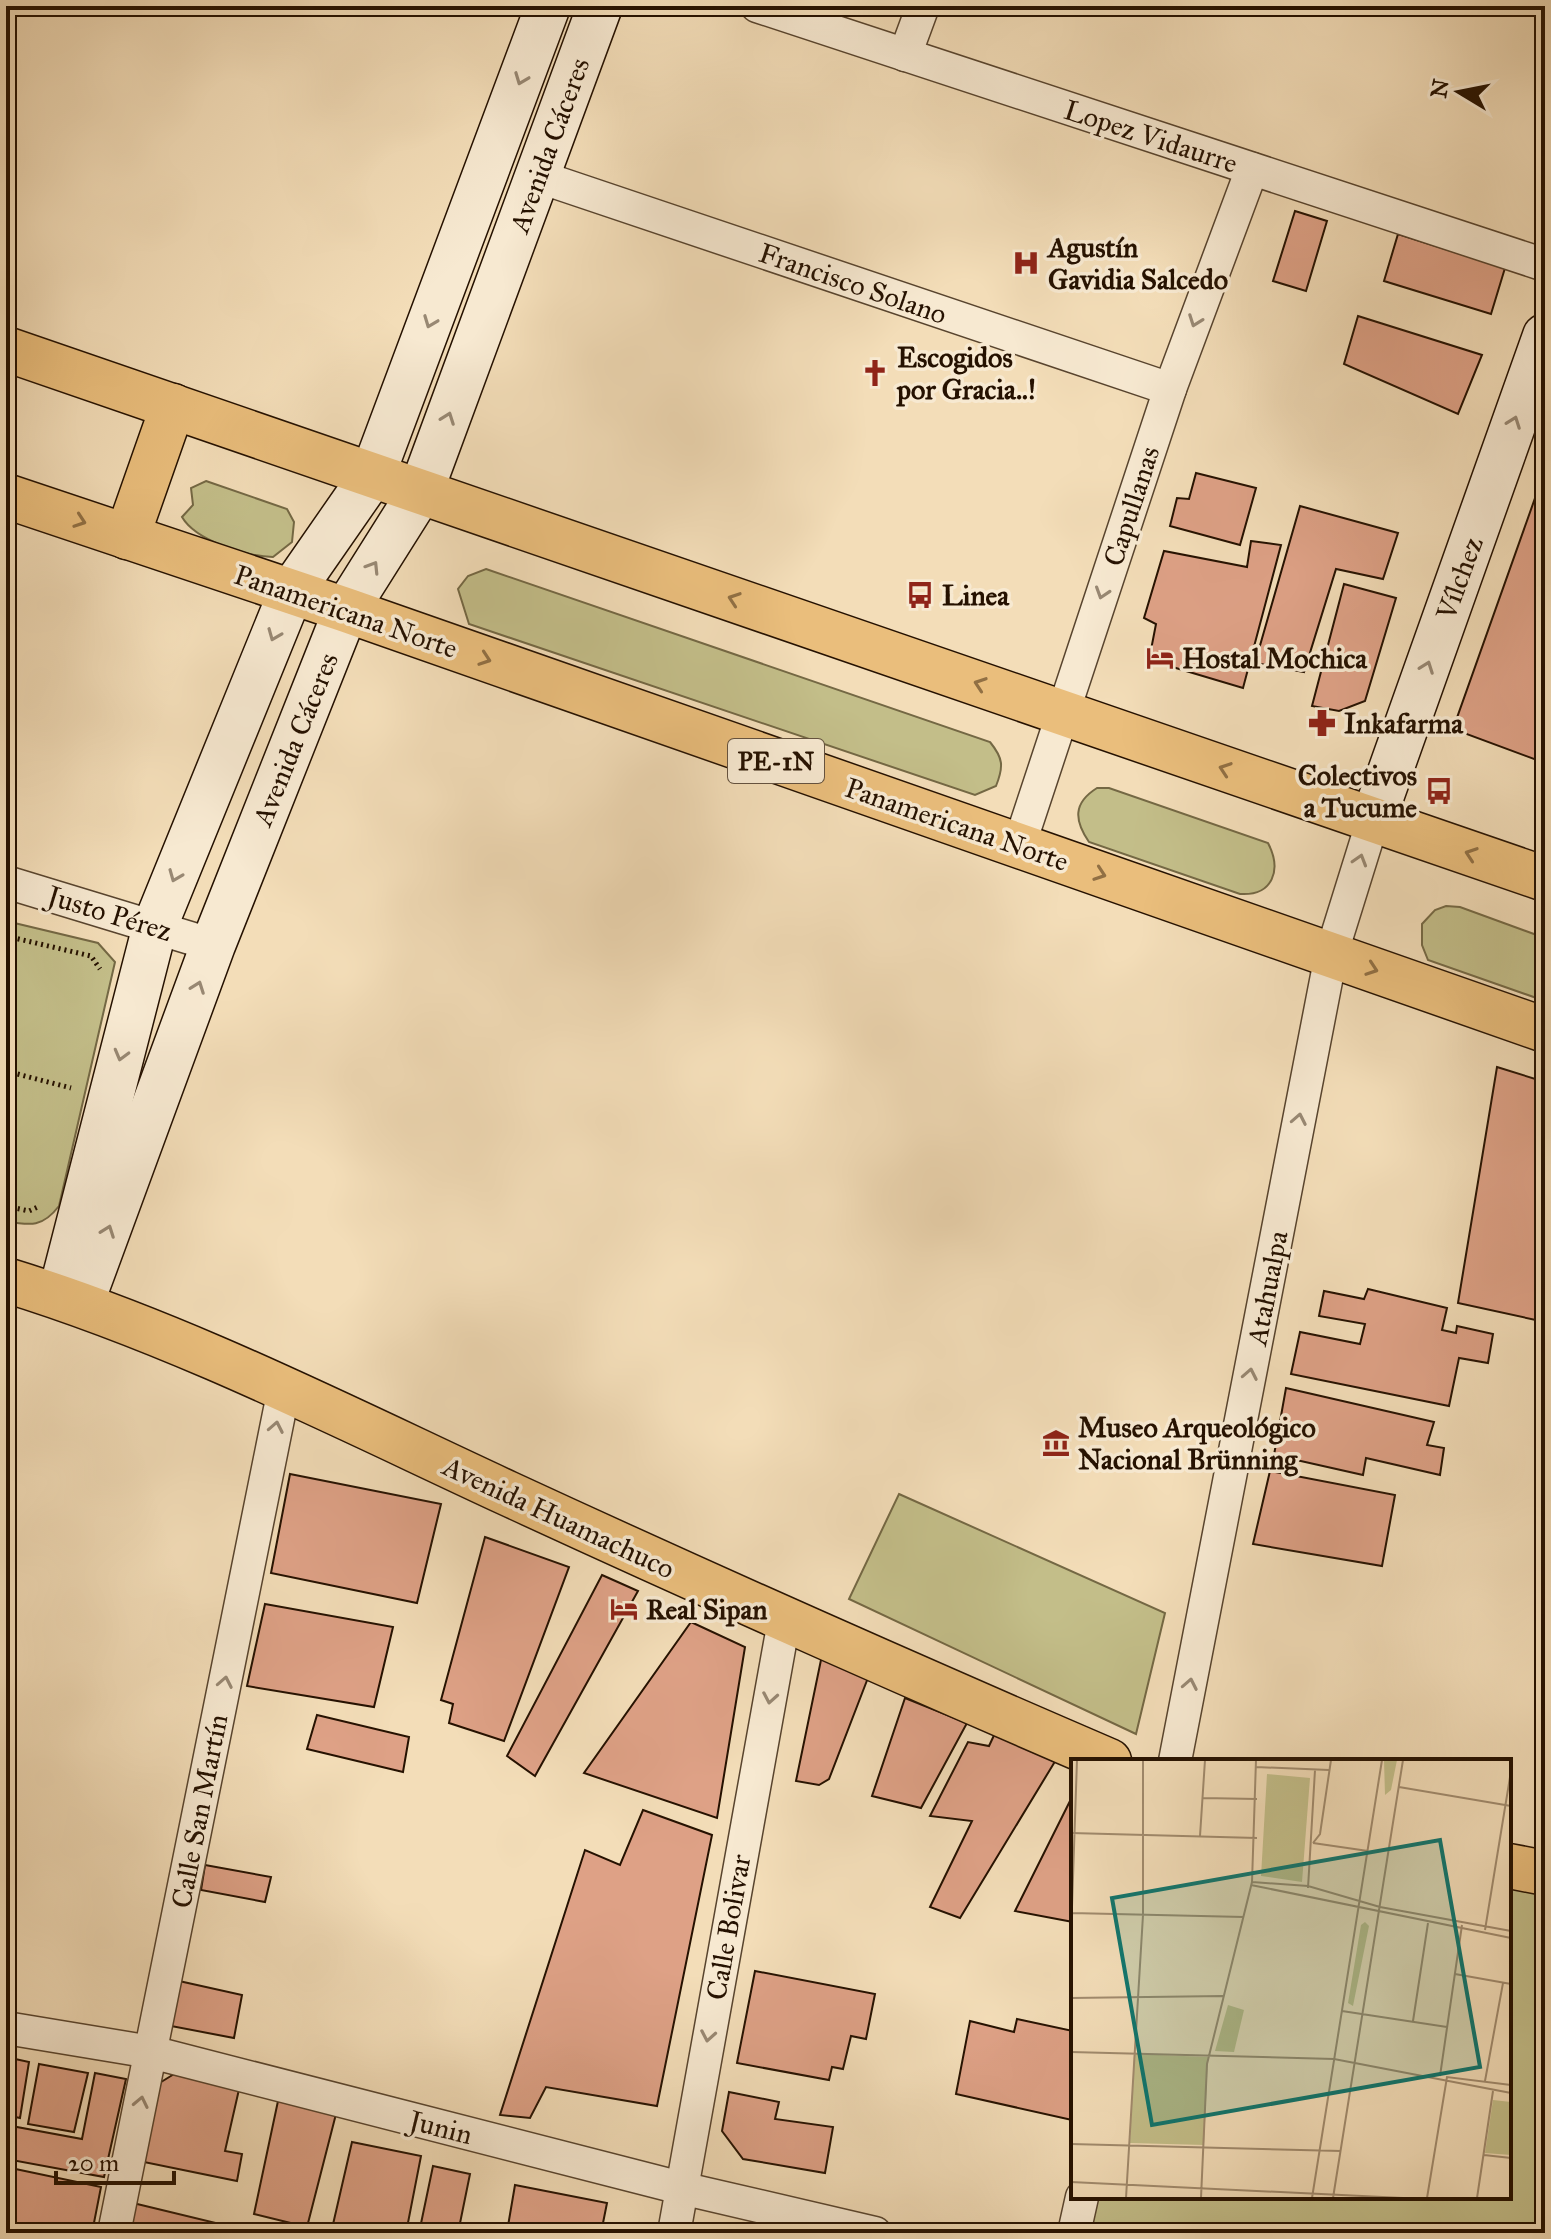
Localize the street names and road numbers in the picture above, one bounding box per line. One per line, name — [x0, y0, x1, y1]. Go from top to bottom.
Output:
street label: Avenida Cáceres — [501, 53, 597, 238]
street label: Lopez Vidaurre — [1060, 92, 1242, 181]
street label: Francisco Solano — [754, 235, 951, 332]
street label: Capullanas — [1096, 442, 1167, 571]
street label: Vílchez — [1428, 532, 1491, 625]
street label: Panamericana Norte — [230, 557, 462, 666]
street label: Avenida Cáceres — [244, 647, 346, 832]
road number: PE-1N — [728, 739, 824, 783]
street label: Panamericana Norte — [841, 770, 1073, 879]
street label: Justo Pérez — [41, 877, 176, 949]
street label: Atahualpa — [1239, 1228, 1296, 1349]
street label: Avenida Huamachuco — [437, 1448, 680, 1586]
street label: Calle San Martín — [164, 1711, 235, 1911]
street label: Calle Bolivar — [698, 1851, 759, 2003]
street label: Junin — [403, 2102, 476, 2152]

